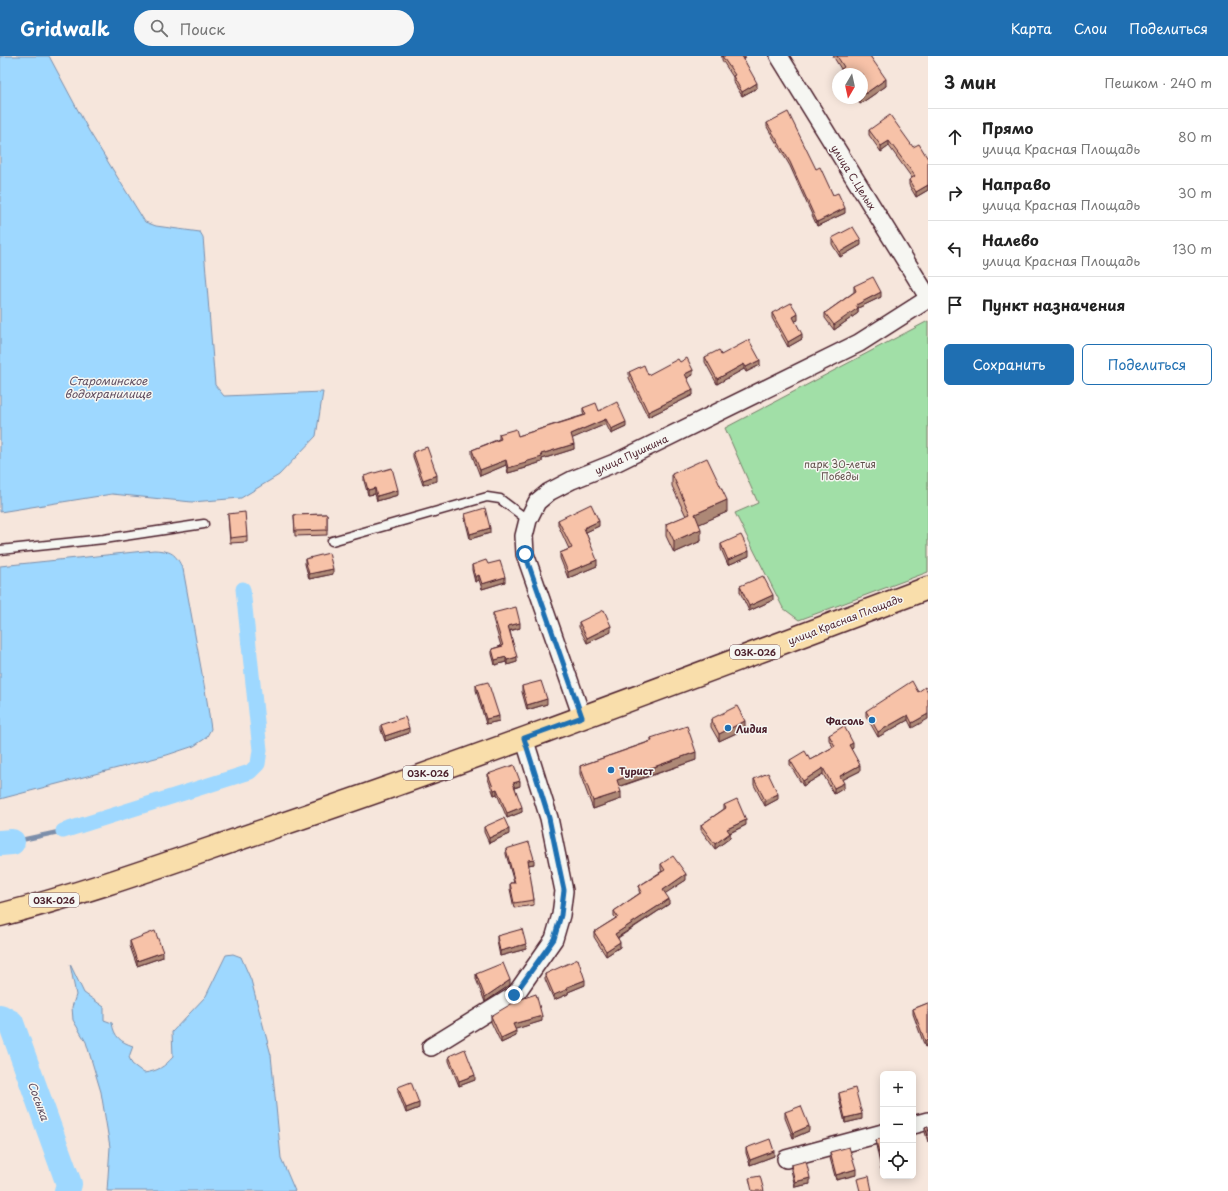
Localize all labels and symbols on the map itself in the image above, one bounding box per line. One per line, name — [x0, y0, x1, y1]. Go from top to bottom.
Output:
north arrow — [832, 68, 868, 104]
street label: улица С.Целых — [828, 141, 880, 213]
water label: Староминское водохранилище — [65, 372, 152, 402]
street label: улица Пушкина — [592, 430, 671, 478]
park label: парк 30-летия Победы — [804, 456, 876, 483]
route start — [516, 545, 534, 563]
street label: улица Красная Площадь — [786, 590, 904, 648]
road number: 03К-026 — [730, 645, 780, 659]
place label: Фасоль — [826, 713, 864, 728]
marker: Фасоль — [867, 715, 877, 725]
place label: Лидия — [736, 721, 768, 736]
marker: Лидия — [723, 723, 733, 733]
place label: Турист — [619, 763, 654, 778]
marker: Турист — [606, 765, 616, 775]
road number: 03К-026 — [403, 766, 453, 780]
road number: 03К-026 — [29, 893, 79, 907]
route end — [505, 986, 523, 1004]
water label: Сосыка — [24, 1079, 54, 1124]

